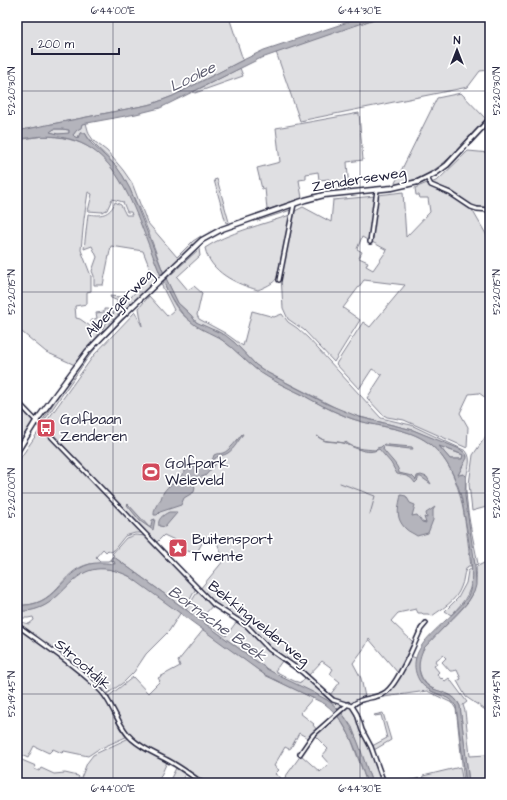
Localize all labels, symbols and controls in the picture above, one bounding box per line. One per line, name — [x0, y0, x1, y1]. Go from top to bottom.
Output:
text: 6°44'00"E — [91, 4, 135, 18]
text: 6°44'30"E — [338, 4, 382, 18]
scale bar — [32, 30, 119, 56]
north arrow — [437, 30, 477, 70]
text: N — [454, 33, 461, 48]
text: 200 m — [38, 36, 75, 53]
water label: Loolee — [166, 56, 220, 98]
text: 52°20'30"N — [5, 67, 19, 115]
text: 52°20'30"N — [490, 67, 504, 115]
street label: Zenderseweg — [310, 162, 408, 198]
street label: Albergerweg — [81, 264, 159, 343]
text: 52°20'15"N — [5, 269, 19, 315]
text: 52°20'15"N — [490, 269, 504, 315]
place label: Golfbaan Zenderen — [60, 409, 128, 447]
bus stop icon: Golfbaan Zenderen — [35, 417, 57, 439]
place label: Golfpark Weleveld — [165, 453, 229, 491]
sports icon: Golfpark Weleveld — [140, 461, 162, 483]
text: 52°20'00"N — [5, 468, 19, 518]
text: 52°20'00"N — [490, 468, 504, 518]
place label: Buitensport Twente — [192, 529, 273, 567]
place icon: Buitensport Twente — [167, 537, 189, 559]
street label: Bekkingvelderweg — [203, 576, 314, 672]
water label: Bornsche Beek — [164, 581, 272, 668]
street label: Strootdijk — [50, 634, 116, 695]
text: 52°19'45"N — [5, 671, 19, 717]
text: 52°19'45"N — [490, 671, 504, 717]
text: 6°44'00"E — [91, 782, 135, 796]
text: 6°44'30"E — [338, 782, 382, 796]

